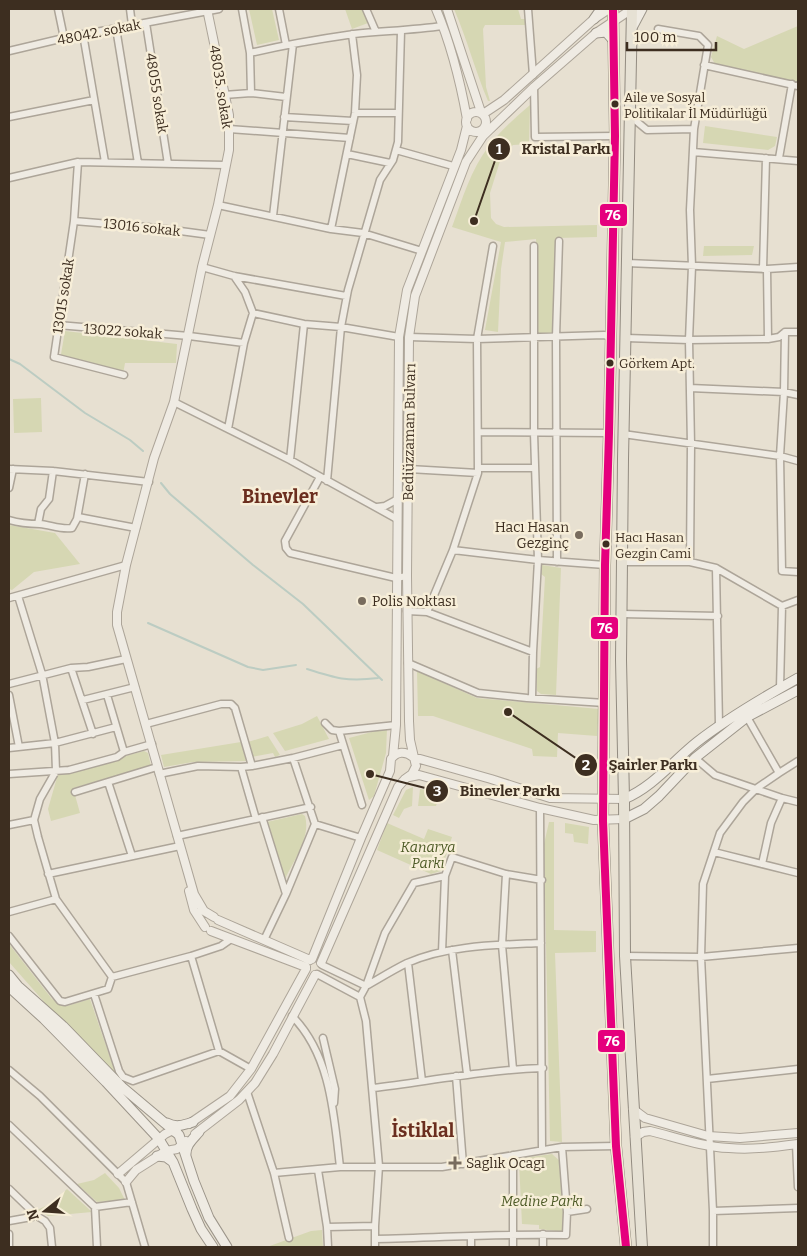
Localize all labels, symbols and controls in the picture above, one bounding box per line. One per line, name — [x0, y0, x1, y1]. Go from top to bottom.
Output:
street label: 48042. sokak — [56, 16, 142, 49]
scale bar — [627, 20, 716, 52]
text: 100 m — [634, 28, 677, 46]
street label: 48035. sokak — [206, 44, 236, 130]
street label: 48055 sokak — [142, 52, 171, 135]
place label: Aile ve Sosyal Politikalar İl Müdürlüğü — [624, 90, 767, 121]
marker: Aile ve Sosyal Politikalar İl Müdürlüğü — [610, 99, 620, 109]
callout: Kristal Parkı — [486, 134, 620, 164]
text: 1 — [496, 140, 503, 158]
text: Kristal Parkı — [522, 140, 611, 158]
line badge: 76 — [599, 203, 628, 227]
text: 76 — [605, 207, 621, 224]
street label: 13016 sokak — [103, 215, 181, 240]
street label: 13015 sokak — [49, 257, 78, 335]
street label: 13022 sokak — [83, 320, 163, 343]
place label: Görkem Apt. — [619, 356, 695, 371]
marker: Görkem Apt. — [605, 358, 615, 368]
street label: Bediüzzaman Bulvarı — [400, 363, 419, 501]
district label: Binevler — [242, 485, 318, 508]
place label: Hacı Hasan Gezginç — [495, 519, 569, 552]
marker: Hacı Hasan Gezginç — [573, 529, 585, 541]
place label: Hacı Hasan Gezgin Cami — [615, 530, 691, 561]
marker: Hacı Hasan Gezgin Cami — [601, 539, 611, 549]
place label: Polis Noktası — [372, 593, 456, 610]
marker: Polis Noktası — [356, 595, 368, 607]
line badge: 76 — [590, 616, 619, 640]
text: 76 — [597, 620, 613, 637]
callout: Şairler Parkı — [574, 750, 708, 780]
text: 2 — [582, 756, 590, 774]
text: Şairler Parkı — [609, 756, 698, 774]
callout: Binevler Parkı — [425, 776, 570, 806]
text: 3 — [433, 782, 441, 800]
text: Binevler Parkı — [460, 782, 560, 800]
park label: Kanarya Parkı — [400, 839, 456, 872]
line badge: 76 — [597, 1029, 626, 1053]
text: 76 — [604, 1033, 620, 1050]
district label: İstiklal — [392, 1118, 455, 1142]
place label: Saglık Ocagı — [466, 1155, 545, 1172]
marker: Saglık Ocagı — [448, 1156, 462, 1170]
north arrow — [20, 1186, 70, 1236]
park label: Medine Parkı — [501, 1193, 583, 1210]
text: N — [23, 1207, 43, 1222]

